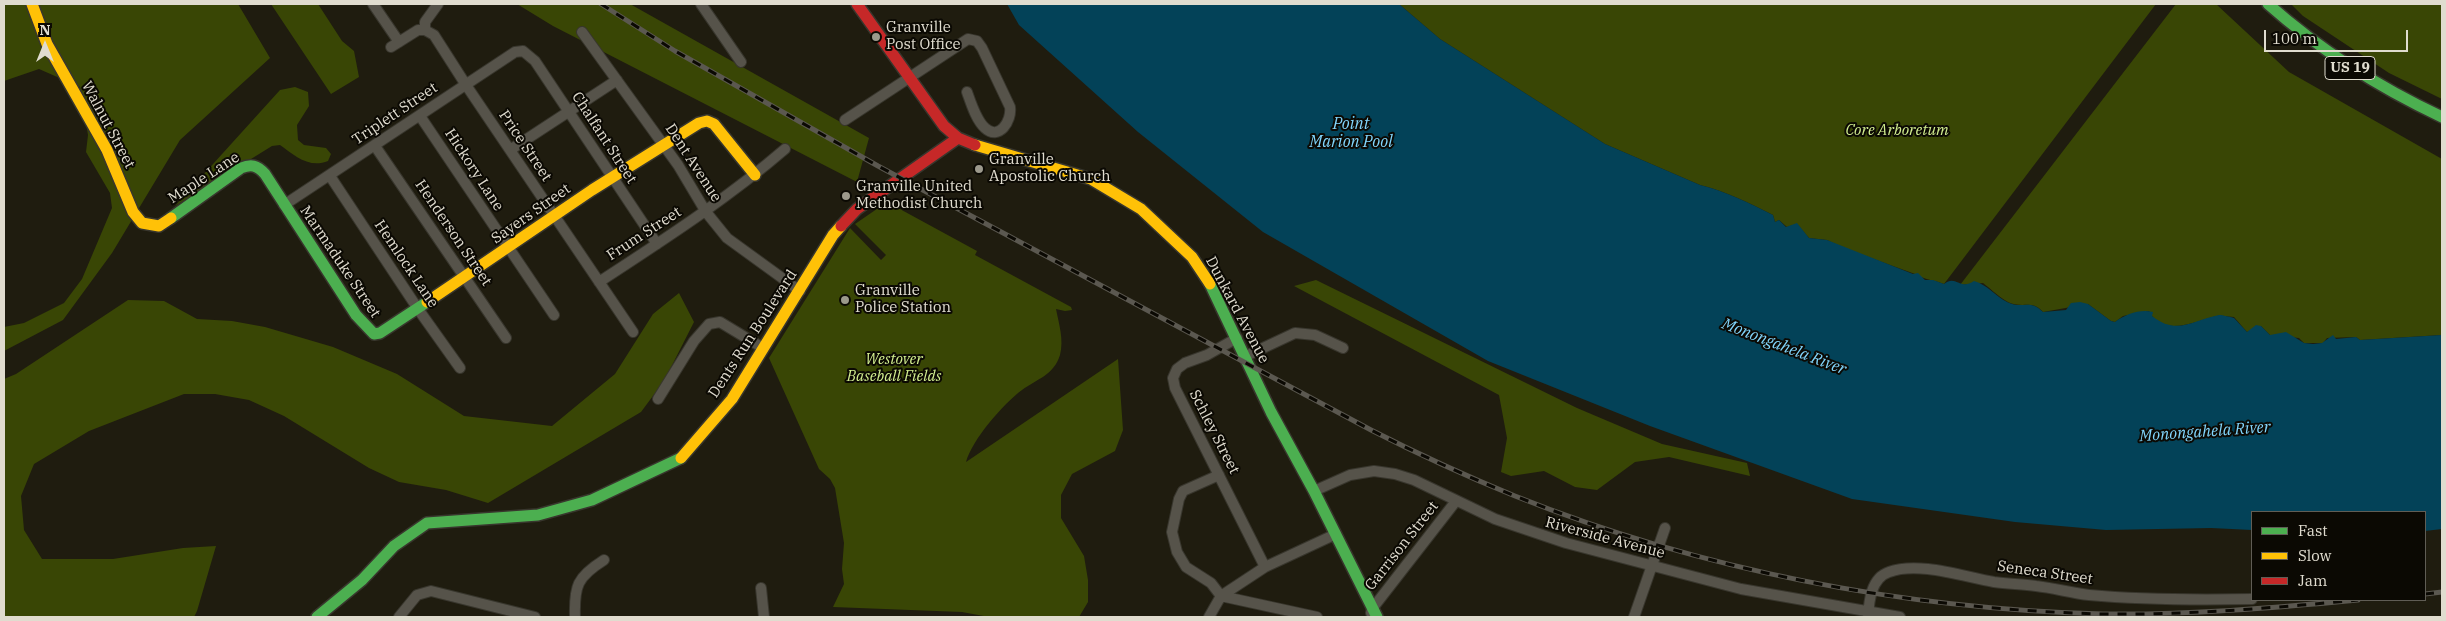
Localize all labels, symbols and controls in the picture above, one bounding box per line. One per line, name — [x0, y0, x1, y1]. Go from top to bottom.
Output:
place label: Granville Post Office — [886, 19, 961, 54]
north arrow — [20, 20, 70, 70]
scale bar — [2266, 20, 2410, 52]
text: N — [39, 21, 51, 39]
text: 100 m — [2272, 29, 2317, 48]
marker: Granville Post Office — [870, 31, 882, 43]
road number: US 19 — [2325, 56, 2375, 80]
street label: Walnut Street — [77, 78, 139, 172]
street label: Triplett Street — [349, 79, 441, 149]
street label: Chalfant Street — [568, 89, 640, 187]
street label: Price Street — [495, 107, 555, 185]
water label: Point Marion Pool — [1309, 114, 1393, 152]
street label: Dent Avenue — [661, 120, 725, 206]
park label: Core Arboretum — [1845, 122, 1949, 140]
street label: Hickory Lane — [441, 125, 507, 215]
street label: Maple Lane — [165, 148, 243, 208]
place label: Granville Apostolic Church — [989, 151, 1110, 186]
marker: Granville Apostolic Church — [973, 163, 985, 175]
street label: Henderson Street — [411, 176, 495, 290]
place label: Granville United Methodist Church — [856, 178, 982, 213]
street label: Sayers Street — [488, 180, 574, 248]
marker: Granville United Methodist Church — [840, 190, 852, 202]
street label: Marmaduke Street — [296, 203, 384, 321]
street label: Frum Street — [603, 203, 685, 265]
street label: Hemlock Lane — [370, 217, 442, 311]
street label: Dunkard Avenue — [1201, 254, 1273, 366]
street label: Dents Run Boulevard — [705, 267, 801, 401]
place label: Granville Police Station — [855, 282, 951, 317]
marker: Granville Police Station — [839, 294, 851, 306]
water label: Monongahela River — [1719, 314, 1849, 380]
park label: Westover Baseball Fields — [847, 351, 941, 386]
street label: Schley Street — [1185, 387, 1243, 477]
water label: Monongahela River — [2139, 418, 2271, 446]
street label: Garrison Street — [1362, 498, 1442, 594]
legend — [2251, 511, 2426, 601]
street label: Riverside Avenue — [1543, 513, 1667, 563]
text: Fast — [2298, 521, 2328, 540]
text: Slow — [2298, 546, 2331, 565]
street label: Seneca Street — [1996, 557, 2094, 589]
text: Jam — [2298, 571, 2327, 590]

